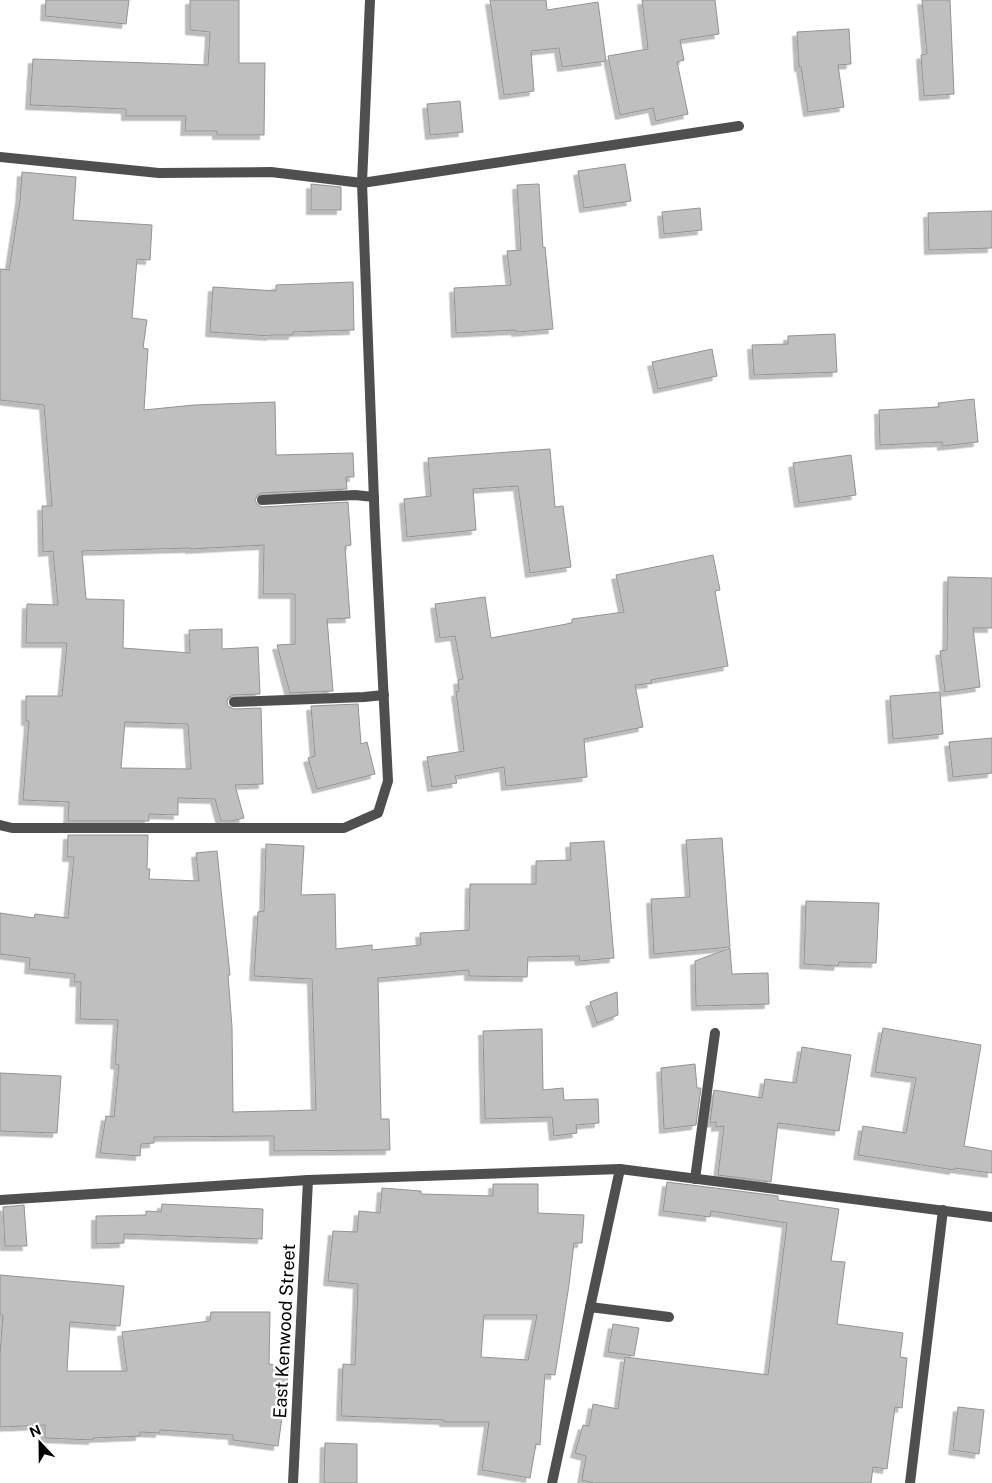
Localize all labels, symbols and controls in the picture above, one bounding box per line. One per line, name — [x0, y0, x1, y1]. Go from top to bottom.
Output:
street label: East Kenwood Street — [269, 1243, 299, 1419]
north arrow — [15, 1418, 65, 1468]
text: N — [27, 1421, 43, 1440]

